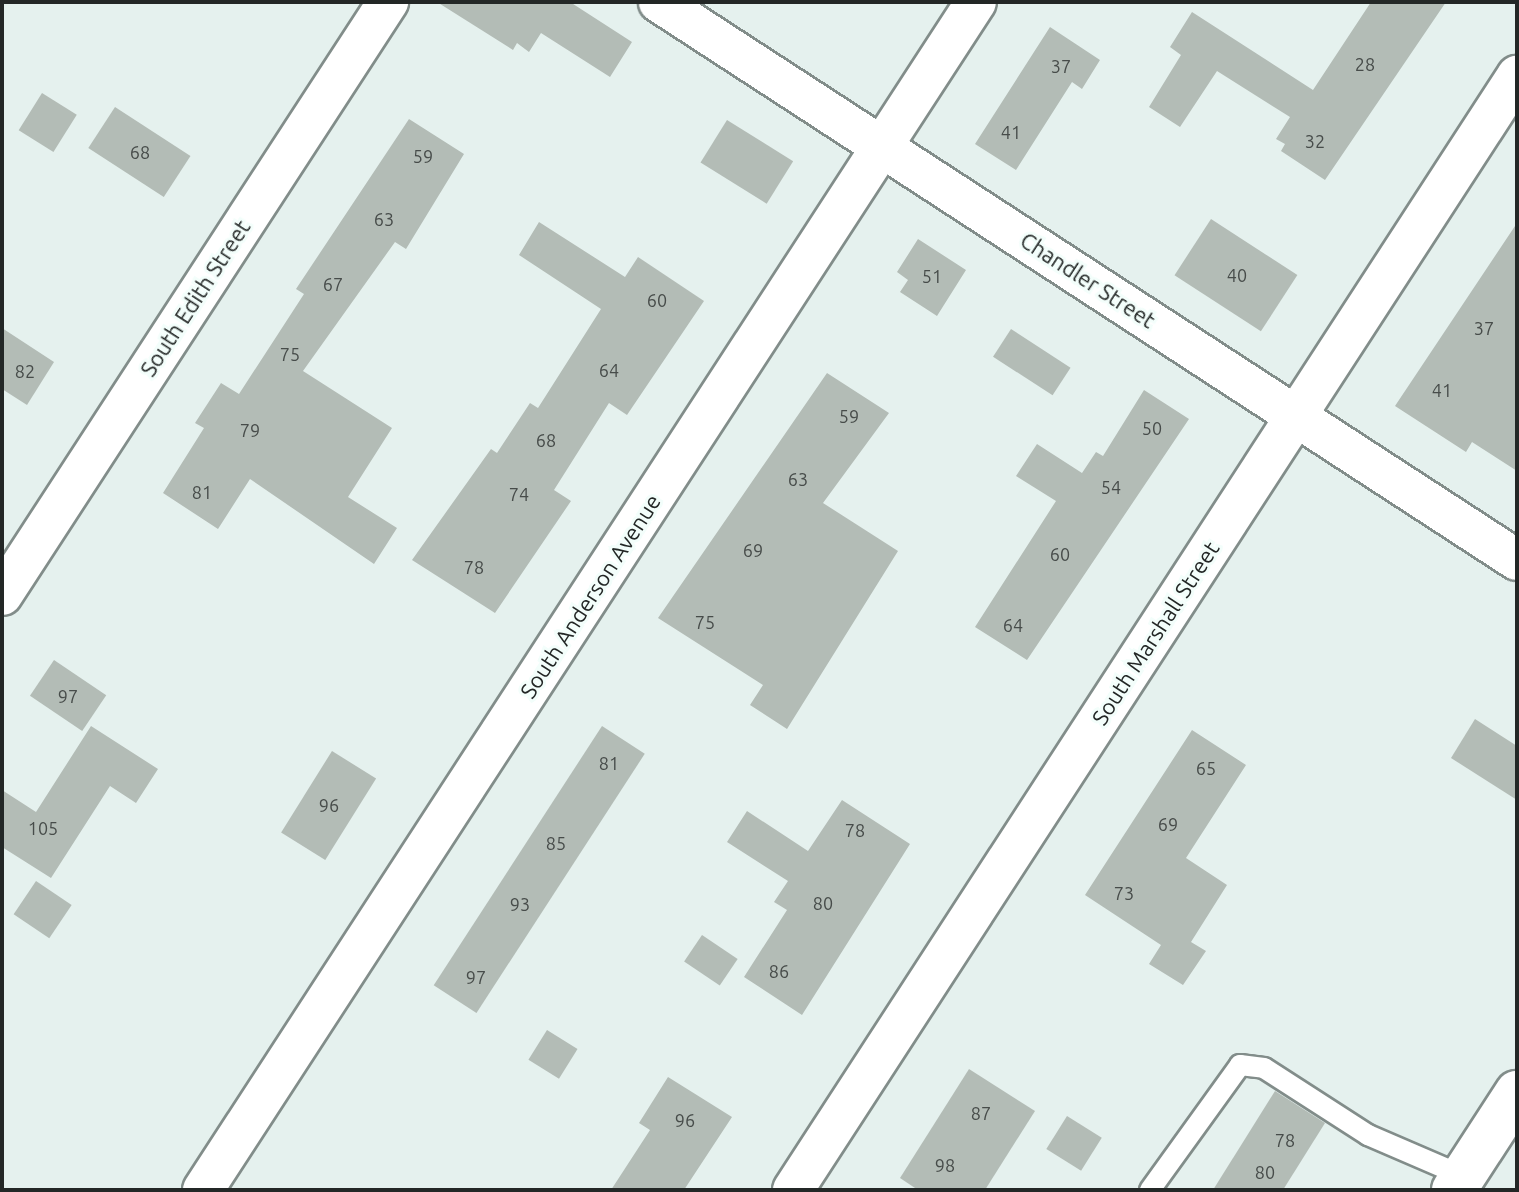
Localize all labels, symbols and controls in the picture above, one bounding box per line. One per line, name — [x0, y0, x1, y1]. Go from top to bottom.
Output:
house number: 28 — [1355, 53, 1375, 75]
house number: 37 — [1051, 55, 1071, 77]
house number: 41 — [1001, 121, 1021, 143]
house number: 32 — [1305, 130, 1325, 152]
house number: 68 — [130, 141, 150, 163]
house number: 59 — [413, 145, 433, 167]
house number: 63 — [374, 208, 394, 230]
street label: South Edith Street — [135, 215, 255, 381]
street label: Chandler Street — [1016, 227, 1160, 333]
house number: 40 — [1227, 264, 1247, 286]
house number: 51 — [922, 265, 942, 287]
house number: 67 — [323, 273, 343, 295]
house number: 60 — [647, 289, 667, 311]
house number: 37 — [1474, 317, 1494, 339]
house number: 75 — [280, 343, 300, 365]
house number: 64 — [599, 359, 619, 381]
house number: 82 — [15, 360, 35, 382]
house number: 41 — [1432, 379, 1452, 401]
house number: 59 — [839, 405, 859, 427]
house number: 50 — [1142, 417, 1162, 439]
house number: 79 — [240, 419, 260, 441]
house number: 68 — [536, 429, 556, 451]
house number: 63 — [788, 468, 808, 490]
house number: 54 — [1101, 476, 1121, 498]
house number: 81 — [192, 481, 212, 503]
house number: 74 — [509, 483, 529, 505]
street label: South Anderson Avenue — [514, 489, 666, 703]
street label: South Marshall Street — [1086, 536, 1224, 730]
house number: 69 — [743, 539, 763, 561]
house number: 60 — [1050, 543, 1070, 565]
house number: 78 — [464, 556, 484, 578]
house number: 75 — [695, 611, 715, 633]
house number: 64 — [1003, 614, 1023, 636]
house number: 97 — [58, 685, 78, 707]
house number: 81 — [599, 752, 619, 774]
house number: 65 — [1196, 757, 1216, 779]
house number: 96 — [319, 794, 339, 816]
house number: 69 — [1158, 813, 1178, 835]
house number: 105 — [28, 817, 58, 839]
house number: 78 — [845, 819, 865, 841]
house number: 85 — [546, 832, 566, 854]
house number: 73 — [1114, 882, 1134, 904]
house number: 80 — [813, 892, 833, 914]
house number: 93 — [510, 893, 530, 915]
house number: 86 — [769, 960, 789, 982]
house number: 97 — [466, 966, 486, 988]
house number: 87 — [971, 1102, 991, 1124]
house number: 96 — [675, 1109, 695, 1131]
house number: 78 — [1275, 1129, 1295, 1151]
house number: 98 — [935, 1154, 955, 1176]
house number: 80 — [1255, 1161, 1275, 1183]

